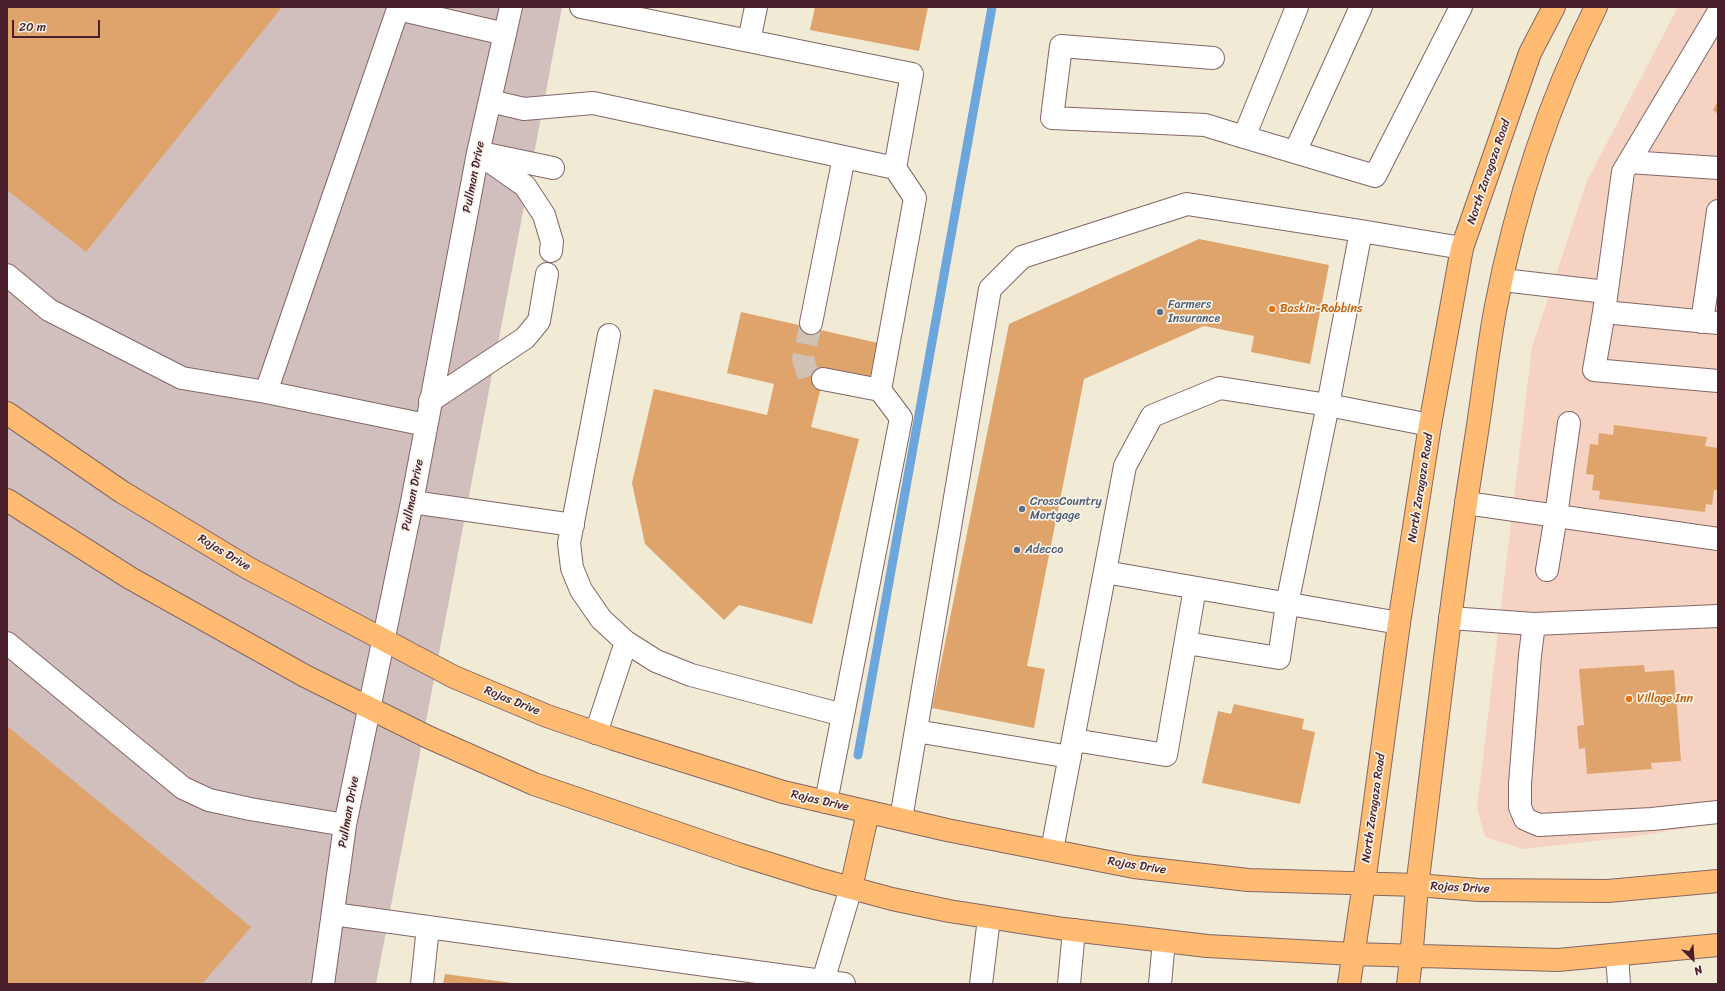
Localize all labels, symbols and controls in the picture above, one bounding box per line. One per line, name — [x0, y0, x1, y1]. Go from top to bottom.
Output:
scale bar — [14, 12, 102, 38]
text: 20 m — [19, 16, 46, 38]
street label: North Zaragoza Road — [1464, 118, 1514, 226]
street label: Pullman Drive — [460, 140, 488, 214]
place label: Farmers Insurance — [1168, 298, 1220, 326]
place label: Baskin-Robbins — [1280, 302, 1362, 316]
marker: Baskin-Robbins — [1267, 304, 1277, 314]
marker: Farmers Insurance — [1155, 307, 1165, 317]
street label: North Zaragoza Road — [1405, 433, 1437, 543]
street label: Pullman Drive — [399, 458, 427, 532]
place label: CrossCountry Mortgage — [1030, 495, 1102, 523]
marker: CrossCountry Mortgage — [1017, 504, 1027, 514]
street label: Rojas Drive — [195, 532, 253, 574]
place label: Adecco — [1025, 543, 1063, 557]
marker: Adecco — [1012, 545, 1022, 555]
street label: Rojas Drive — [482, 683, 542, 719]
place label: Village Inn — [1637, 692, 1693, 706]
marker: Village Inn — [1624, 694, 1634, 704]
street label: North Zaragoza Road — [1359, 753, 1389, 863]
street label: Pullman Drive — [336, 775, 362, 849]
street label: Rojas Drive — [790, 787, 850, 815]
street label: Rojas Drive — [1107, 854, 1167, 878]
street label: Rojas Drive — [1430, 879, 1490, 897]
north arrow — [1673, 939, 1713, 979]
text: N — [1691, 960, 1706, 981]

